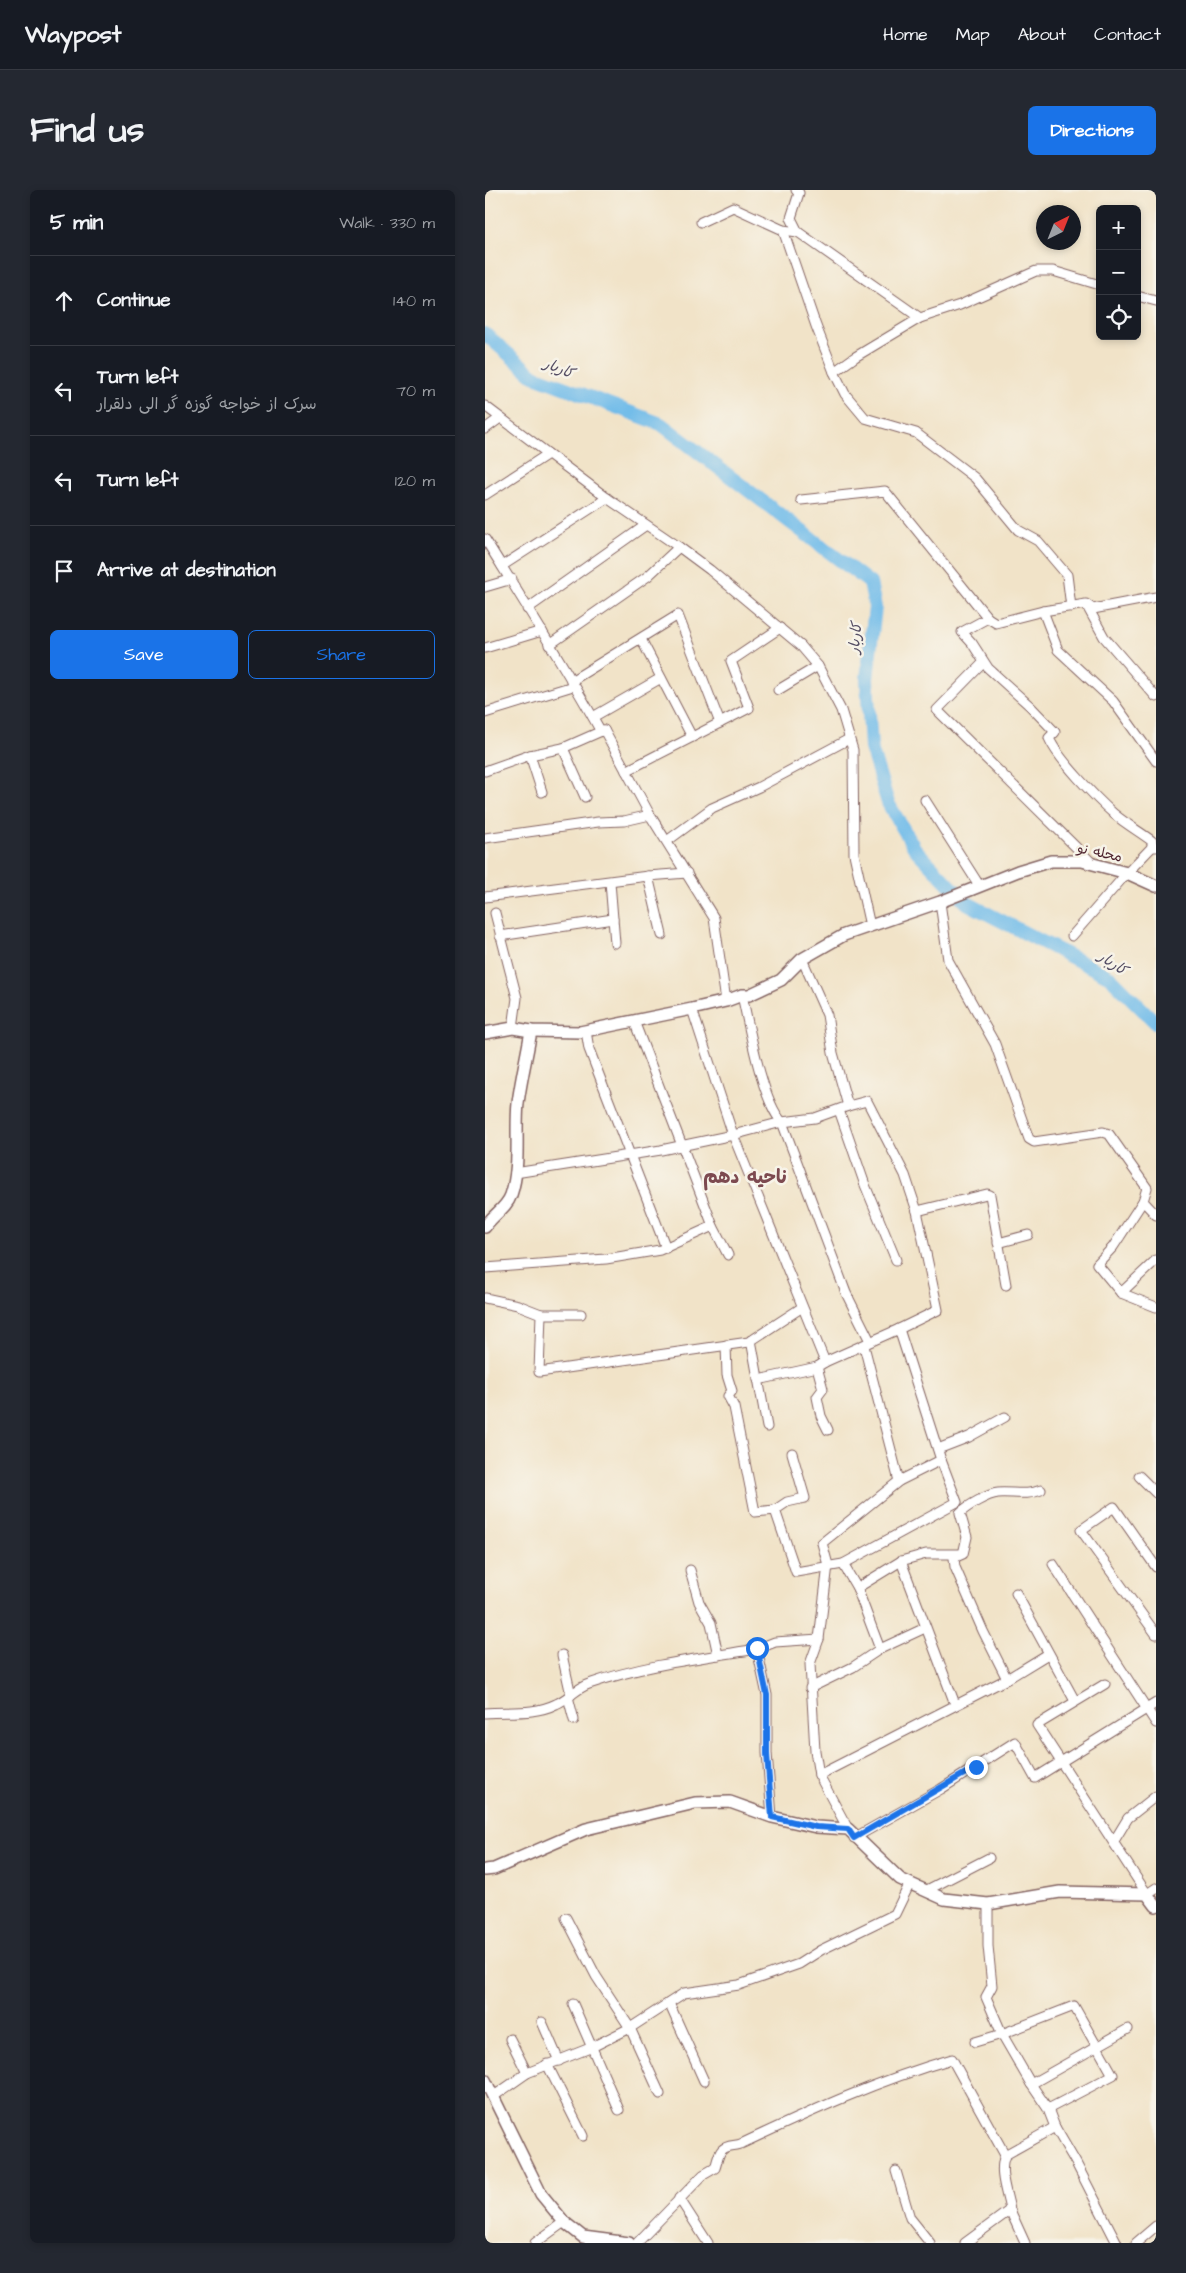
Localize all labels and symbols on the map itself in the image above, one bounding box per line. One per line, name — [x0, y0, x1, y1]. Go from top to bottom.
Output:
north arrow — [1036, 205, 1081, 250]
water label: کاربار — [539, 352, 579, 385]
water label: کاربار — [843, 619, 868, 656]
street label: محله نو — [1075, 838, 1124, 867]
water label: کاربار — [1093, 945, 1133, 982]
district label: ناحیه دهم — [703, 1164, 787, 1191]
route start — [746, 1637, 769, 1660]
route end — [965, 1756, 988, 1779]

